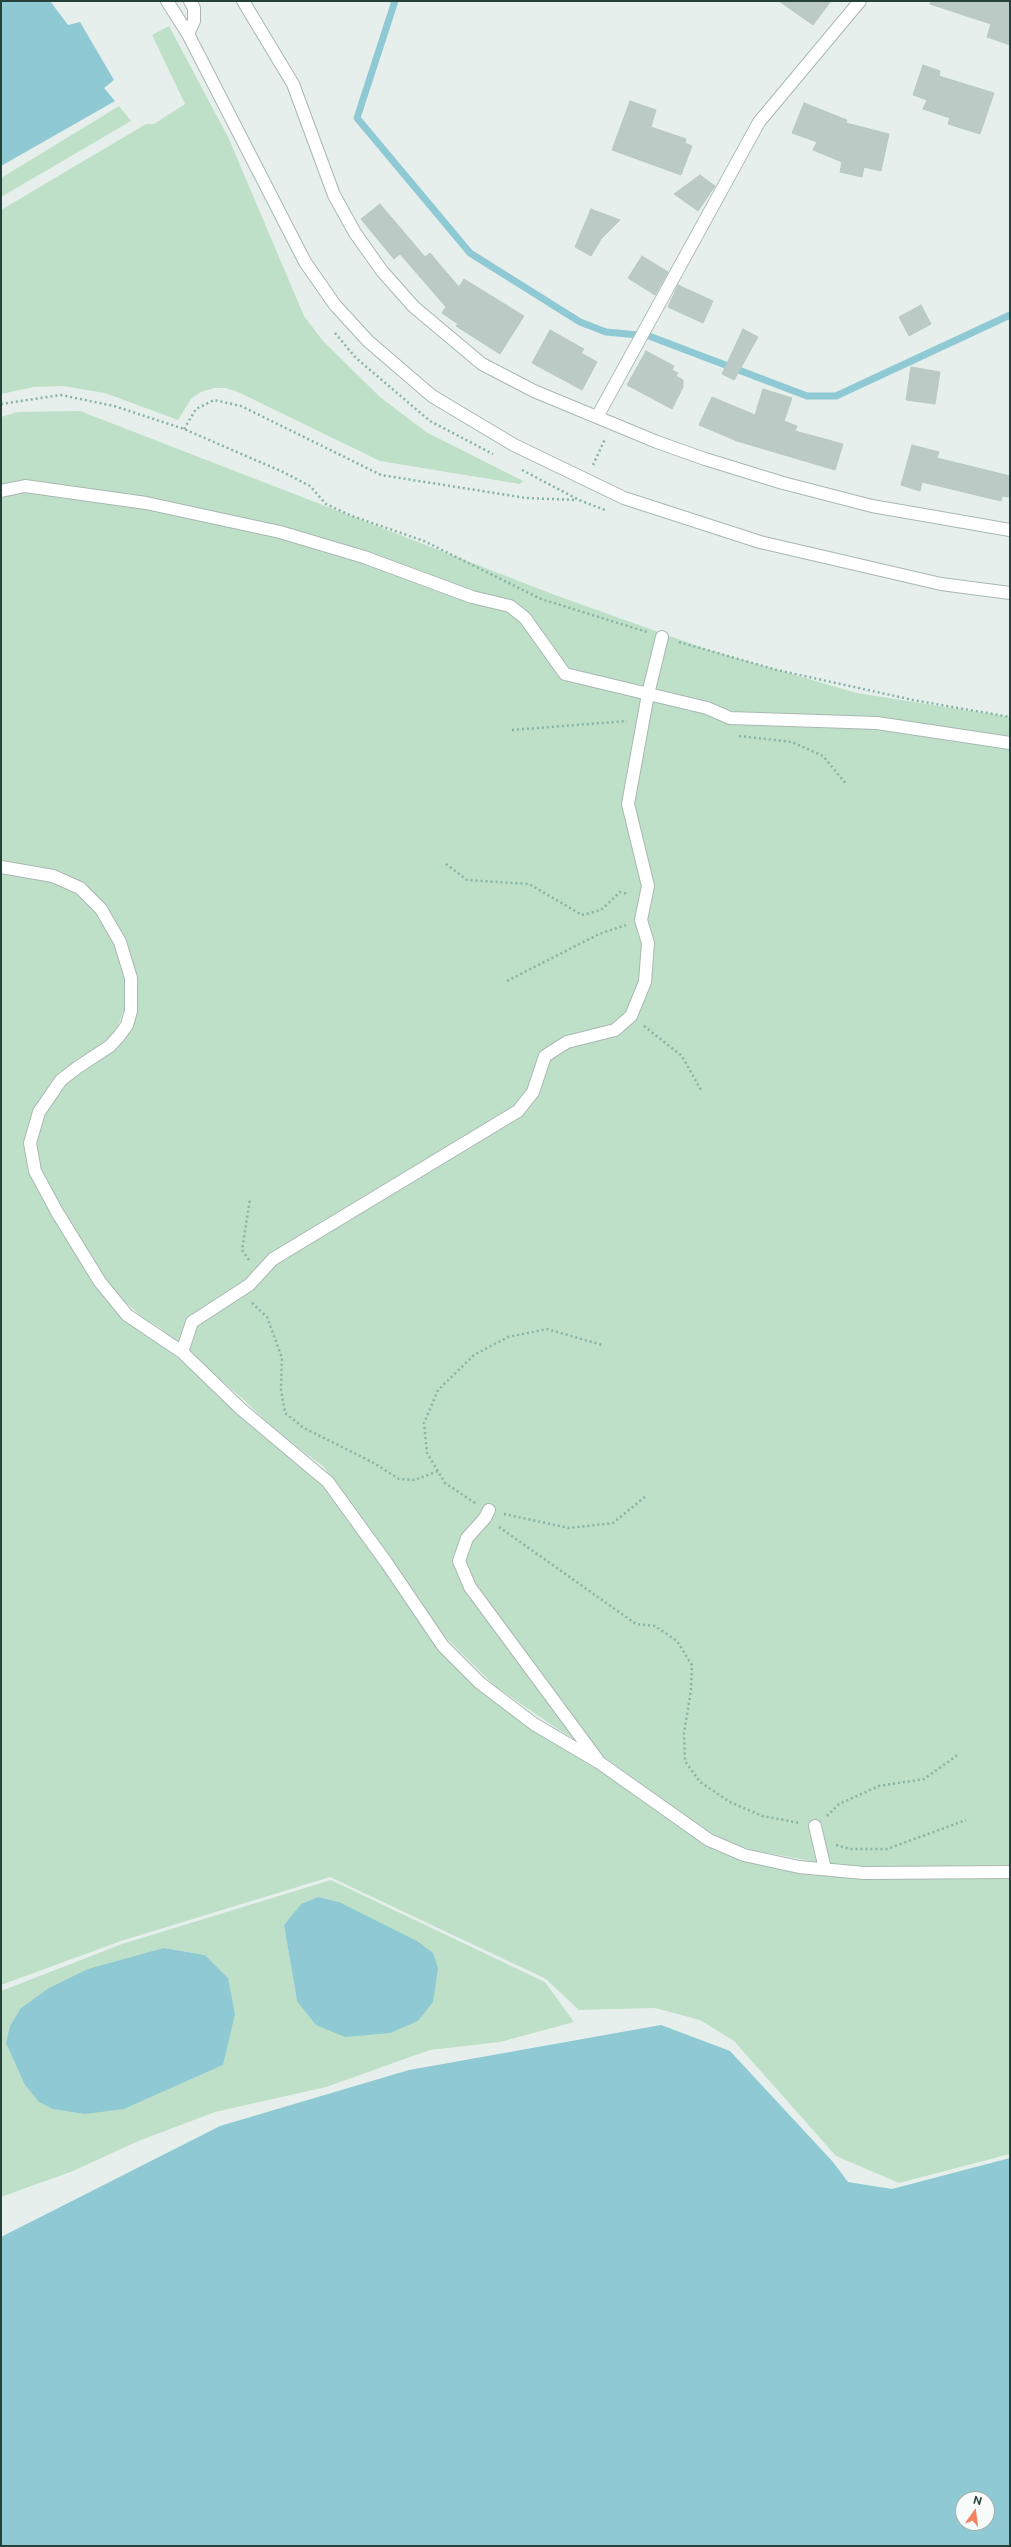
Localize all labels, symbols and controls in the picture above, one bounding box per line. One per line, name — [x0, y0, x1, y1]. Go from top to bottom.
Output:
north arrow — [955, 2491, 995, 2531]
text: N — [972, 2493, 983, 2507]

